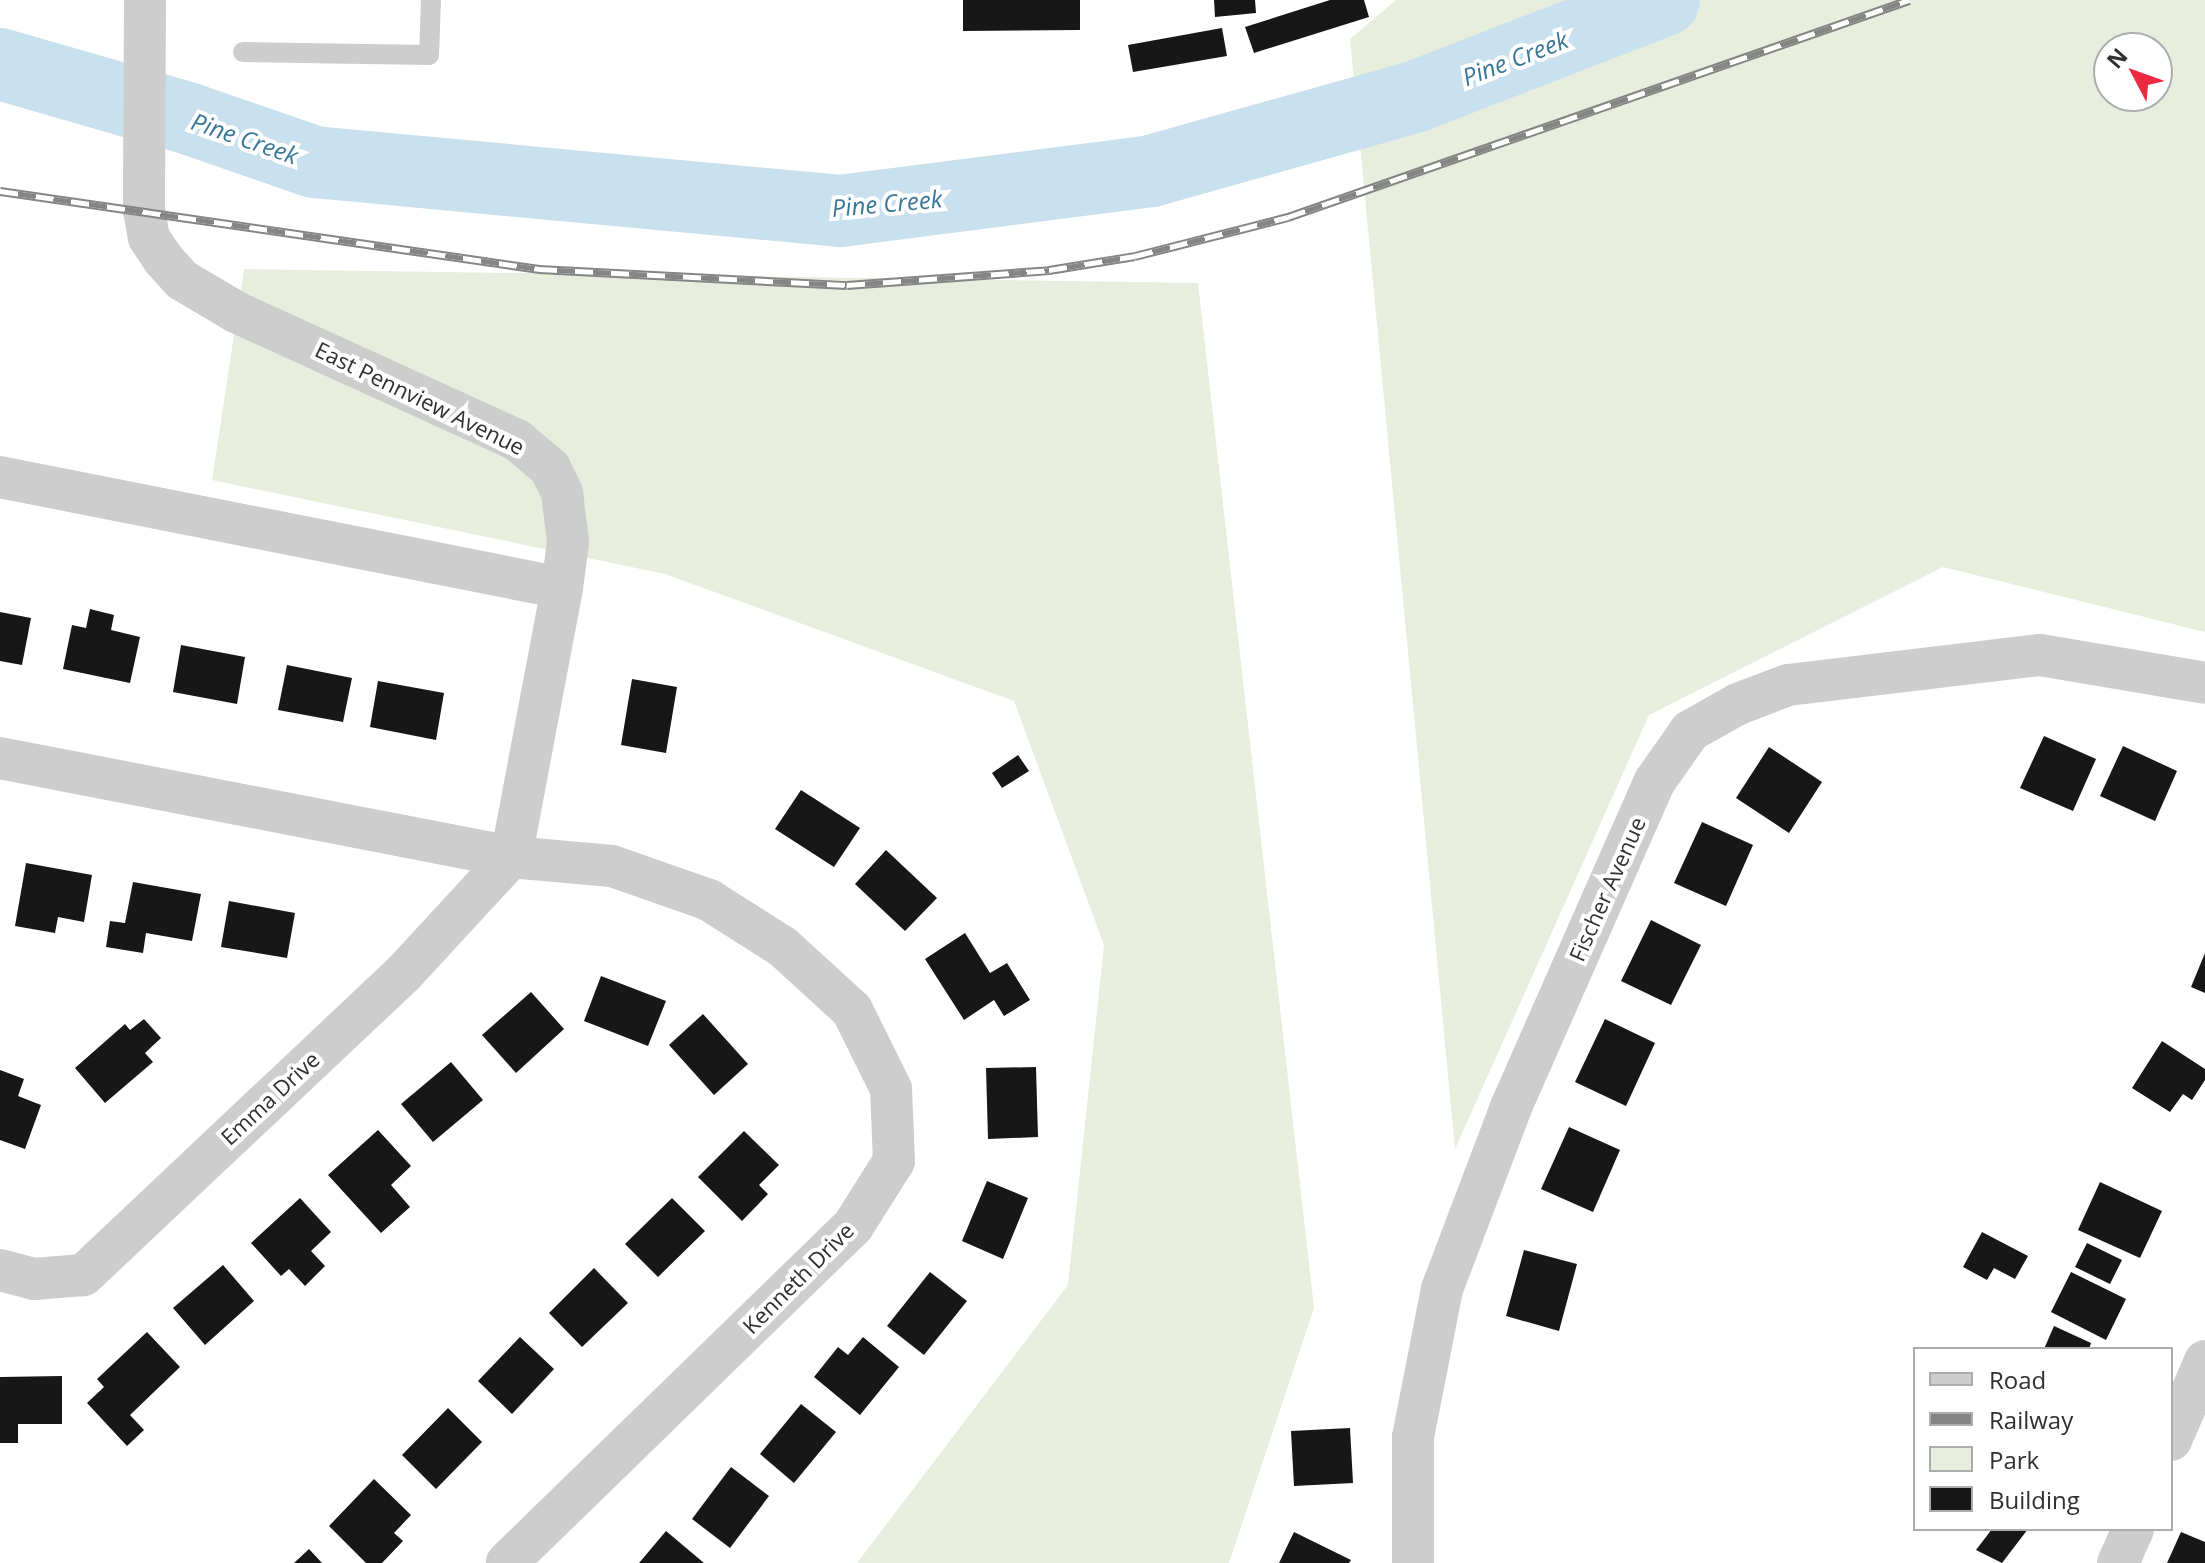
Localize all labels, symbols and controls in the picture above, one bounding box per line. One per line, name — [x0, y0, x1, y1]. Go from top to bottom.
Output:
water label: Pine Creek — [1458, 25, 1572, 91]
north arrow — [2093, 32, 2173, 112]
text: N — [2099, 41, 2134, 74]
water label: Pine Creek — [188, 106, 302, 170]
water label: Pine Creek — [831, 184, 943, 222]
street label: East Pennview Avenue — [311, 336, 529, 460]
street label: Fischer Avenue — [1563, 813, 1651, 965]
street label: Emma Drive — [215, 1046, 325, 1150]
street label: Kenneth Drive — [737, 1217, 859, 1339]
legend — [1913, 1347, 2173, 1531]
text: Road — [1989, 1363, 2046, 1396]
text: Railway — [1989, 1403, 2073, 1436]
text: Park — [1989, 1443, 2039, 1476]
text: Building — [1989, 1483, 2080, 1516]

